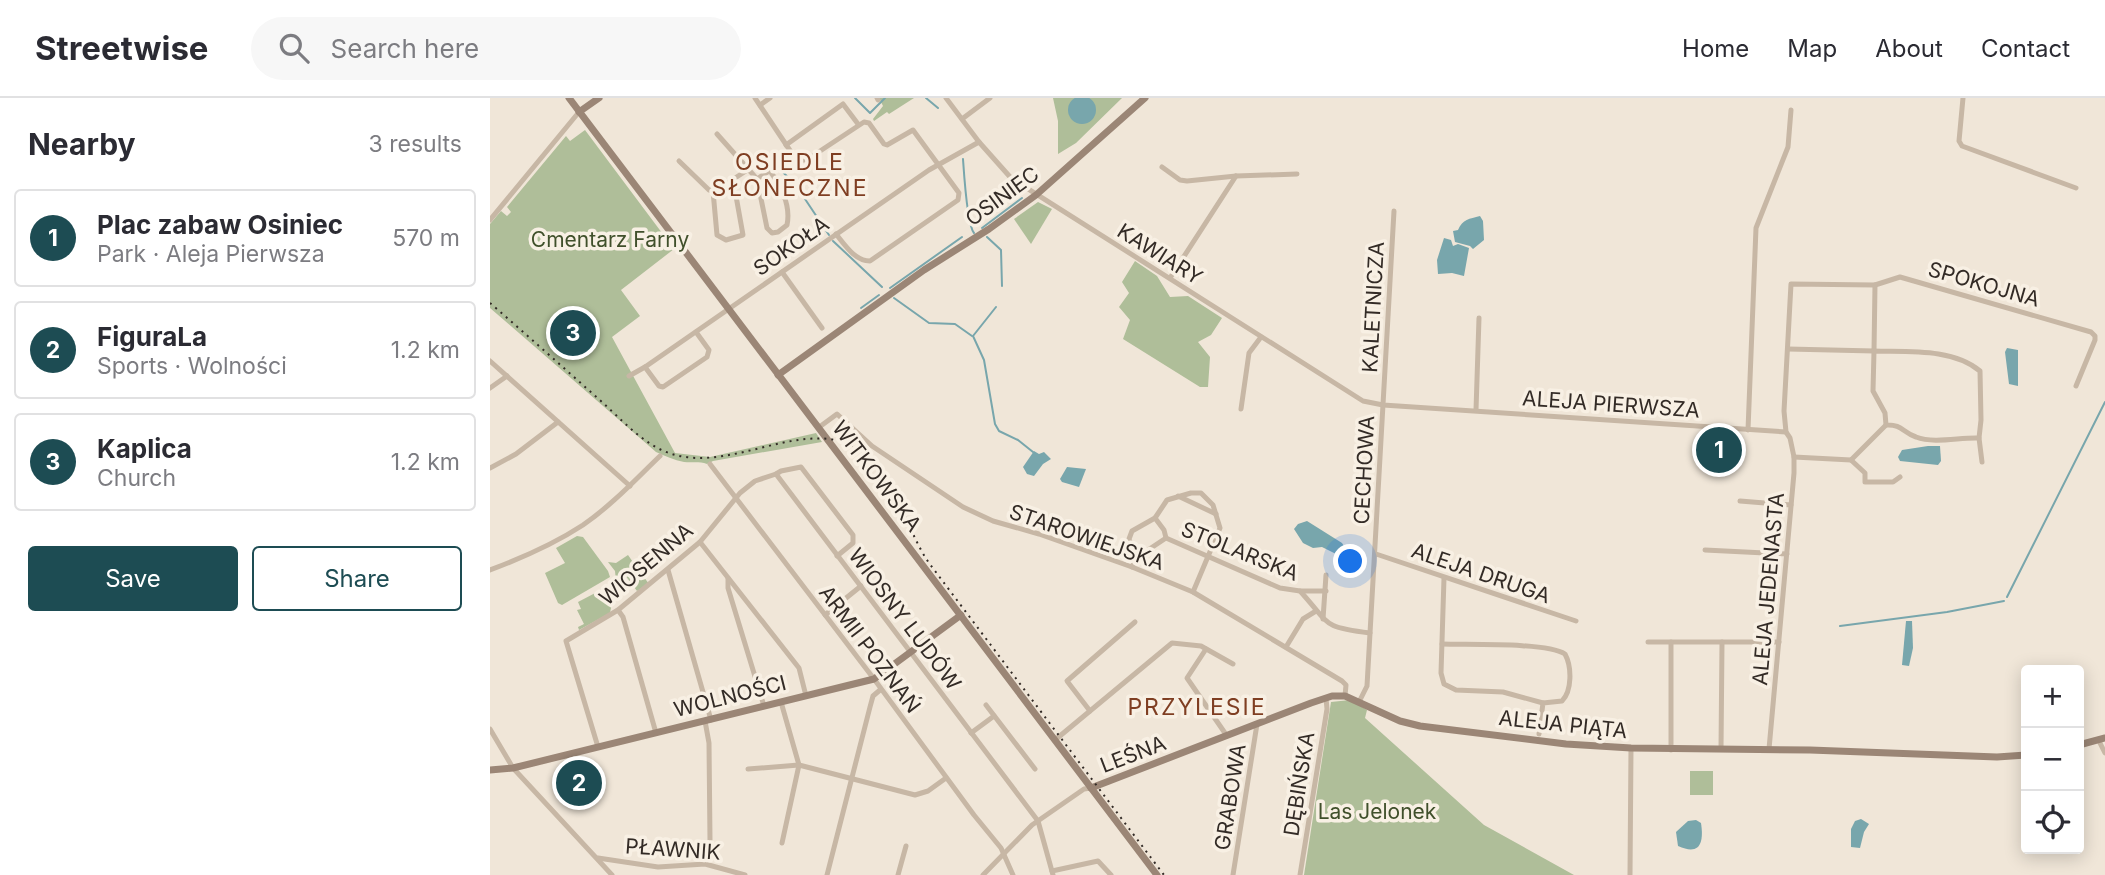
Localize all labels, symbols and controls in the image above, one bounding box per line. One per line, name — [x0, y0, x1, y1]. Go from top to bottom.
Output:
search box — [251, 17, 741, 80]
text: Streetwise — [35, 28, 209, 68]
icon: search — [275, 29, 313, 67]
text: Search here — [331, 33, 479, 64]
text: Home — [1682, 34, 1749, 63]
text: Map — [1787, 34, 1837, 63]
text: About — [1875, 34, 1943, 63]
text: Contact — [1981, 34, 2070, 63]
text: Nearby — [28, 126, 136, 162]
text: 3 results — [369, 130, 462, 158]
district label: OSIEDLE SŁONECZNE — [712, 148, 868, 202]
street label: OSINIEC — [960, 161, 1044, 231]
text: Plac zabaw Osiniec — [97, 209, 343, 240]
street label: SOKOŁA — [749, 211, 833, 281]
street label: KAWIARY — [1113, 218, 1207, 290]
text: 1 — [48, 224, 58, 252]
text: 570 m — [392, 224, 460, 252]
park label: Cmentarz Farny — [531, 227, 689, 252]
text: Park · Aleja Pierwsza — [97, 240, 325, 268]
street label: KALETNICZA — [1357, 241, 1389, 373]
street label: SPOKOJNA — [1925, 256, 2043, 312]
pin: 3 — [550, 307, 596, 359]
text: FiguraLa — [97, 321, 207, 352]
text: 2 — [46, 336, 60, 364]
text: 1.2 km — [391, 336, 460, 364]
text: Sports · Wolności — [97, 352, 287, 380]
street label: ALEJA PIERWSZA — [1521, 385, 1701, 423]
street label: CECHOWA — [1349, 415, 1379, 525]
street label: WITKOWSKA — [827, 416, 927, 536]
pin: 1 — [1696, 424, 1742, 476]
text: Kaplica — [97, 433, 192, 464]
text: 3 — [46, 448, 60, 476]
text: 1.2 km — [391, 448, 460, 476]
text: Church — [97, 464, 176, 492]
street label: ALEJA JEDENASTA — [1747, 492, 1789, 686]
street label: STAROWIEJSKA — [1006, 499, 1168, 575]
street label: STOLARSKA — [1178, 516, 1302, 586]
street label: WIOSENNA — [594, 518, 698, 610]
street label: ALEJA DRUGA — [1408, 538, 1554, 608]
street label: WIOSNY LUDÓW — [843, 542, 967, 695]
your location — [1333, 544, 1367, 578]
button: Save — [28, 546, 238, 611]
button: Share — [252, 546, 462, 611]
street label: ARMII POZNAŃ — [814, 580, 927, 718]
map controls — [2021, 665, 2084, 854]
button: + — [2021, 665, 2084, 728]
street label: WOLNOŚCI — [671, 669, 789, 722]
district label: PRZYLESIE — [1127, 693, 1267, 721]
street label: ALEJA PIĄTA — [1498, 705, 1628, 743]
button: − — [2021, 728, 2084, 791]
street label: LEŚNA — [1096, 729, 1169, 778]
street label: DĘBIŃSKA — [1277, 730, 1320, 838]
street label: GRABOWA — [1209, 742, 1251, 852]
pin: 2 — [556, 757, 602, 809]
button: locate — [2021, 791, 2084, 854]
park label: Las Jelonek — [1318, 799, 1437, 824]
street label: PŁAWNIK — [625, 833, 721, 865]

